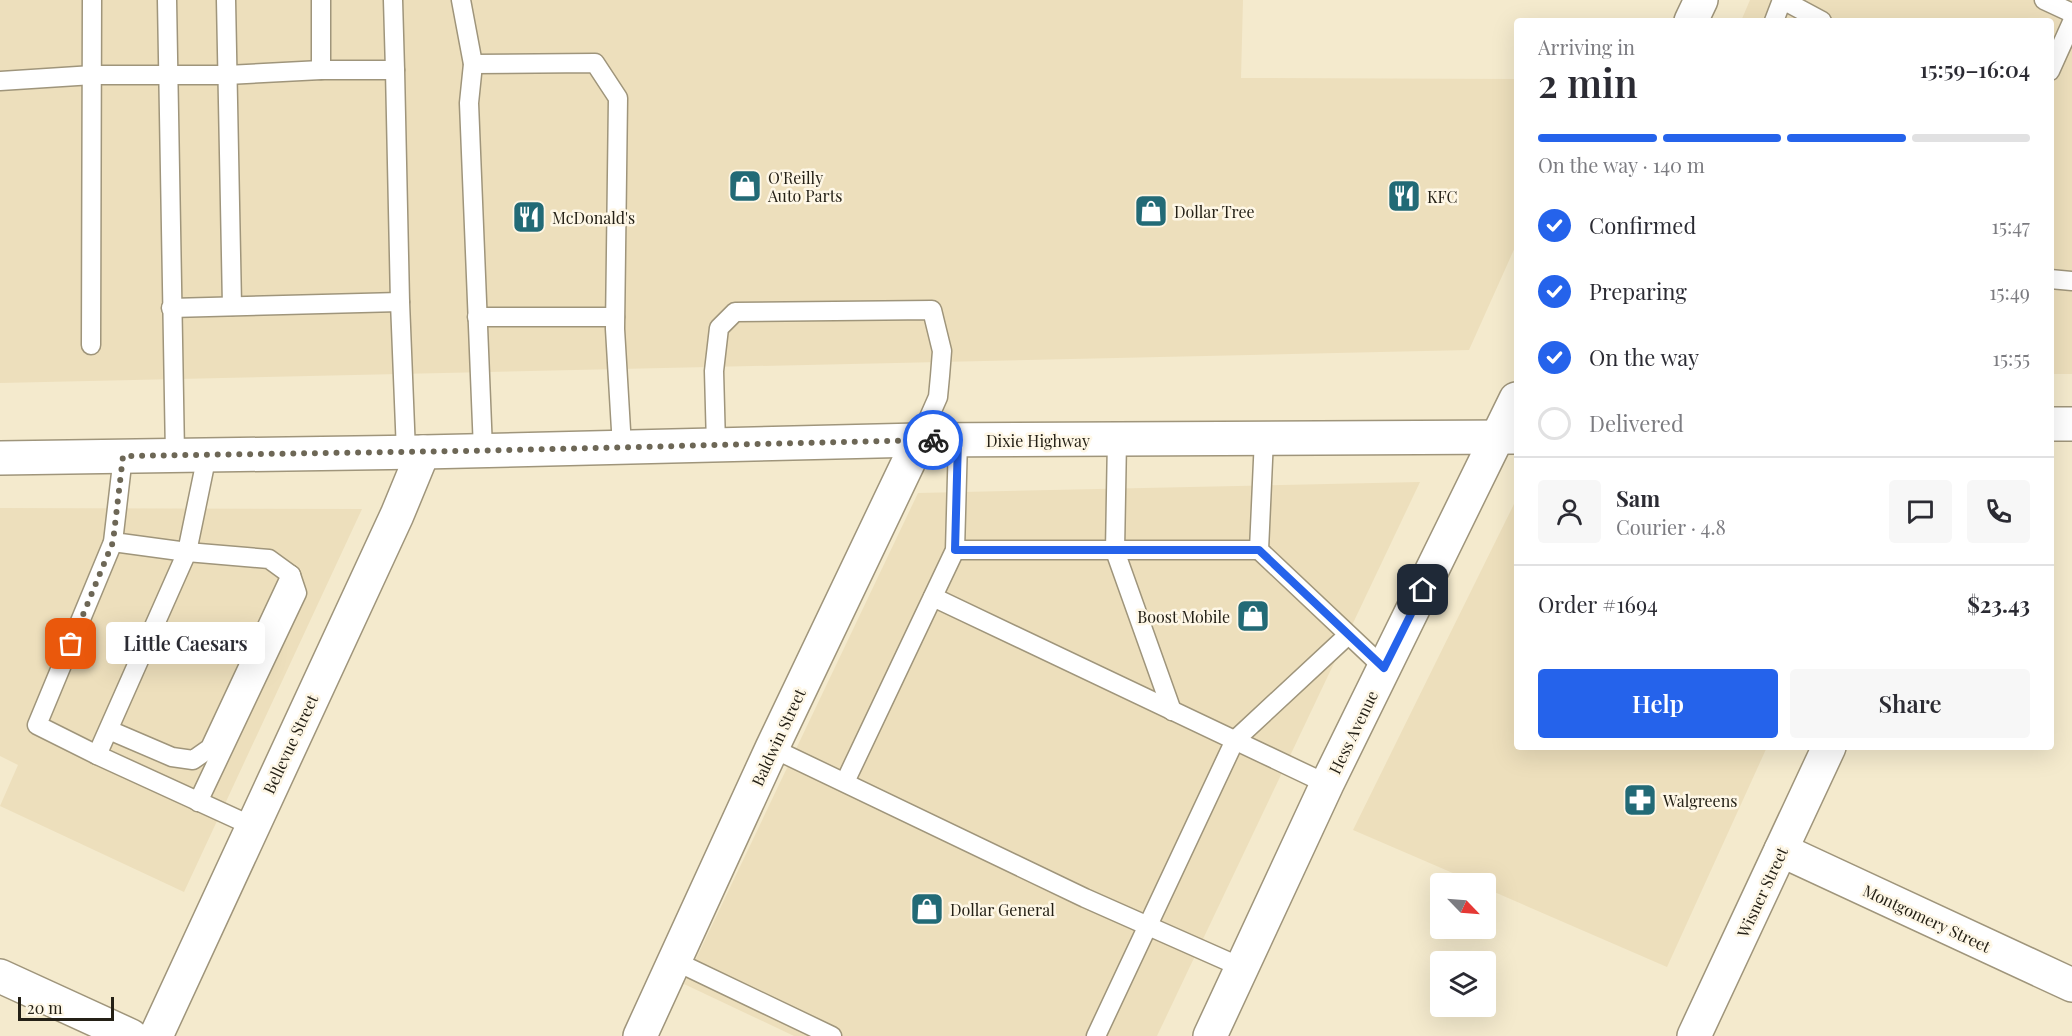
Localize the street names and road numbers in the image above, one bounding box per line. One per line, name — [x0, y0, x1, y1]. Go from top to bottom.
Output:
street label: Dixie Highway — [986, 430, 1090, 451]
street label: Baldwin Street — [746, 685, 810, 789]
street label: Hess Avenue — [1324, 687, 1382, 777]
street label: Bellevue Street — [258, 691, 322, 797]
street label: Wisner Street — [1731, 843, 1792, 941]
street label: Montgomery Street — [1860, 879, 1994, 957]

